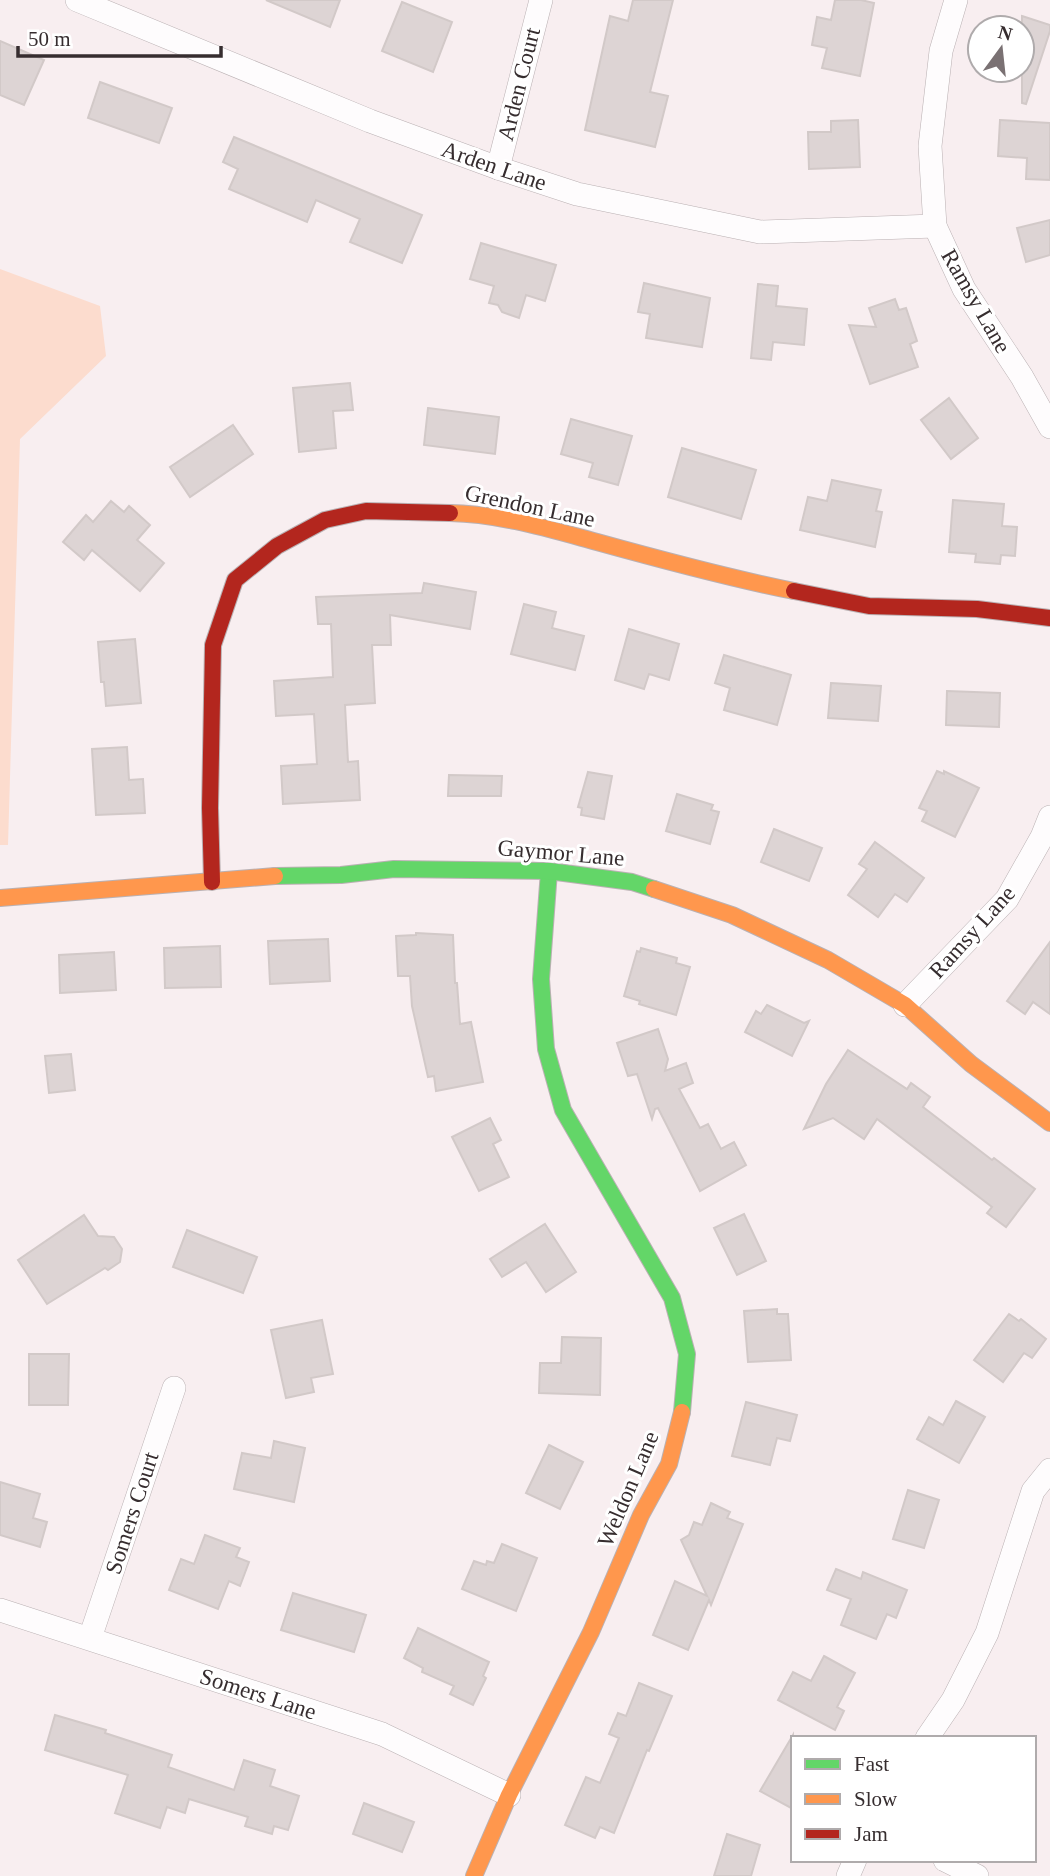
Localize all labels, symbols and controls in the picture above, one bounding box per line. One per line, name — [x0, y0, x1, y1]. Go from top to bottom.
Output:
scale bar — [18, 14, 220, 58]
north arrow — [966, 14, 1036, 84]
text: N — [996, 21, 1015, 45]
street label: Arden Court — [493, 24, 545, 143]
text: 50 m — [28, 27, 71, 51]
street label: Arden Lane — [438, 136, 550, 196]
street label: Ramsy Lane — [936, 245, 1016, 357]
street label: Grendon Lane — [463, 480, 597, 532]
street label: Gaymor Lane — [497, 835, 625, 871]
street label: Ramsy Lane — [924, 881, 1020, 983]
street label: Weldon Lane — [593, 1428, 663, 1550]
street label: Somers Court — [100, 1448, 164, 1577]
street label: Somers Lane — [197, 1663, 319, 1725]
legend — [791, 1736, 1036, 1862]
text: Fast — [854, 1752, 889, 1776]
text: Slow — [854, 1787, 898, 1811]
text: Jam — [854, 1822, 888, 1846]

